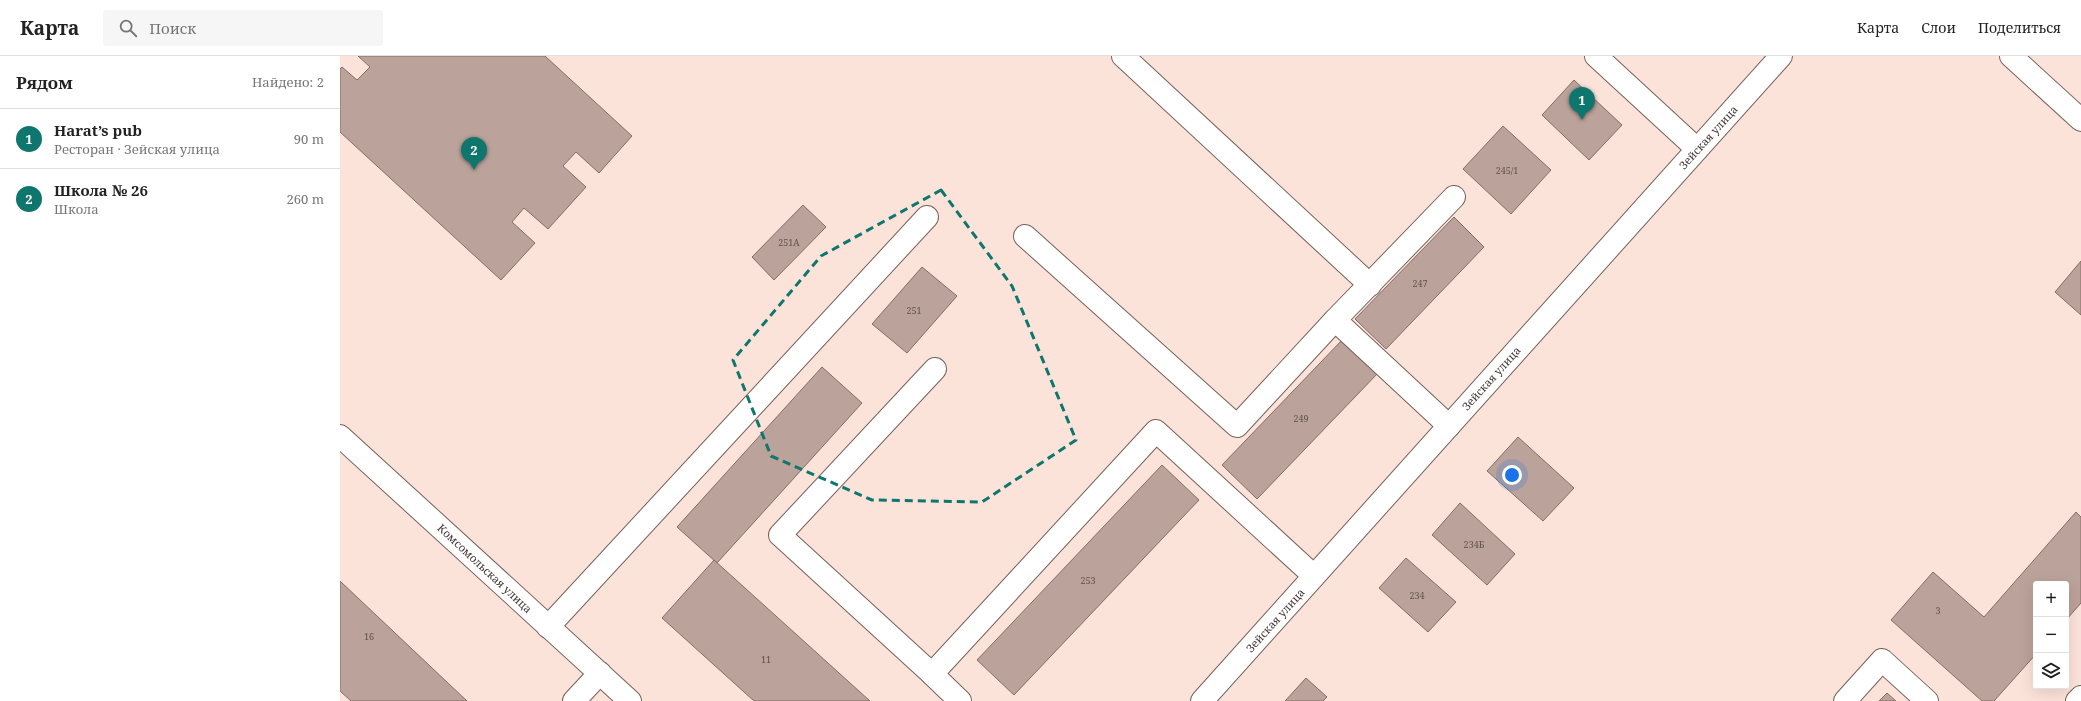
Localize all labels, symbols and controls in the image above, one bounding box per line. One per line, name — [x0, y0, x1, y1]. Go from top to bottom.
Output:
search box — [103, 10, 383, 46]
text: Карта — [20, 15, 79, 41]
icon: search — [117, 17, 139, 39]
text: Поиск — [149, 18, 196, 38]
text: Карта — [1857, 18, 1899, 37]
text: Слои — [1921, 18, 1956, 37]
text: Поделиться — [1978, 18, 2061, 37]
text: Рядом — [16, 71, 73, 94]
text: Найдено: 2 — [252, 73, 324, 91]
pin: 1 — [1569, 87, 1595, 120]
street label: Зейская улица — [1675, 102, 1741, 172]
text: Harat’s pub — [54, 120, 142, 140]
text: 1 — [25, 130, 33, 148]
text: 90 m — [294, 130, 324, 148]
pin: 2 — [461, 137, 487, 170]
text: Ресторан · Зейская улица — [54, 140, 220, 158]
house number: 245/1 — [1496, 164, 1518, 177]
text: Школа № 26 — [54, 180, 148, 200]
text: 2 — [25, 190, 33, 208]
text: 260 m — [287, 190, 324, 208]
text: Школа — [54, 200, 99, 218]
house number: 251А — [778, 236, 800, 249]
house number: 247 — [1412, 277, 1428, 290]
house number: 251 — [906, 304, 922, 317]
street label: Зейская улица — [1458, 343, 1524, 413]
house number: 249 — [1293, 412, 1309, 425]
your location — [1502, 465, 1522, 485]
street label: Комсомольская улица — [434, 520, 536, 616]
house number: 234Б — [1464, 538, 1485, 551]
house number: 253 — [1080, 574, 1096, 587]
map controls — [2033, 581, 2069, 689]
button: + — [2033, 581, 2069, 617]
street label: Зейская улица — [1242, 585, 1308, 655]
house number: 234 — [1409, 589, 1425, 602]
house number: 3 — [1935, 604, 1941, 617]
button: − — [2033, 617, 2069, 653]
house number: 16 — [364, 630, 374, 643]
house number: 11 — [761, 653, 771, 666]
button: layers — [2033, 653, 2069, 689]

